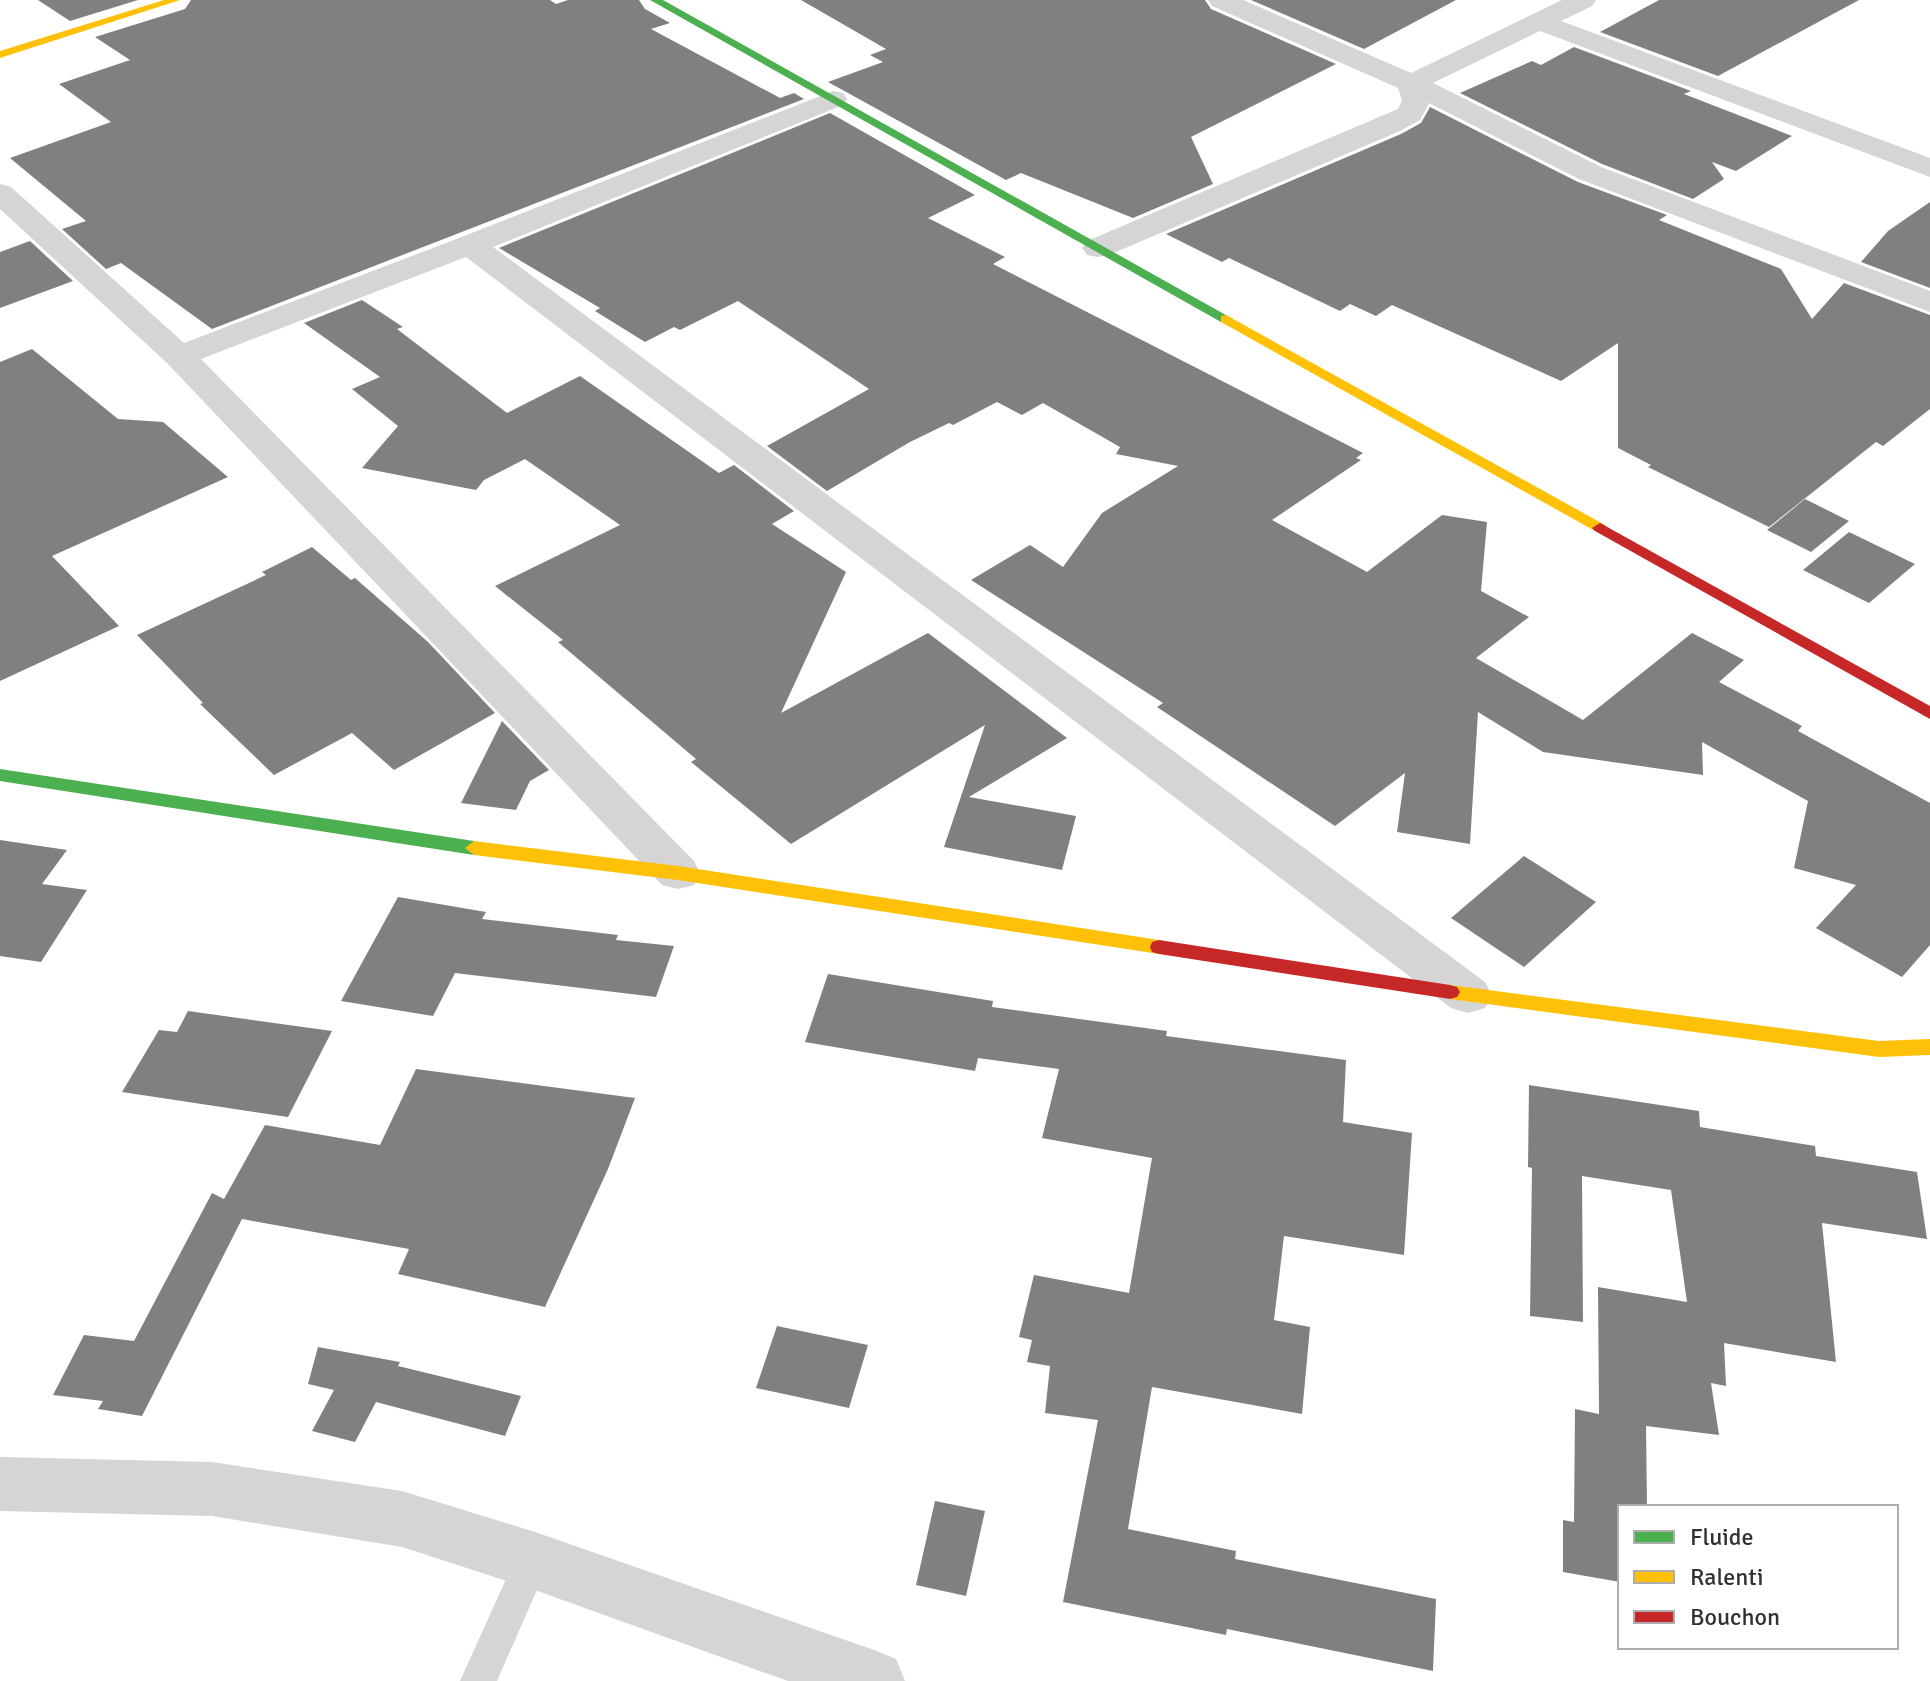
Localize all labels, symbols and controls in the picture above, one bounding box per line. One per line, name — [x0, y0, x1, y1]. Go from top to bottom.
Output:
legend — [1618, 1505, 1898, 1649]
text: Fluide — [1690, 1522, 1754, 1552]
text: Ralenti — [1690, 1562, 1763, 1592]
text: Bouchon — [1690, 1602, 1780, 1632]

